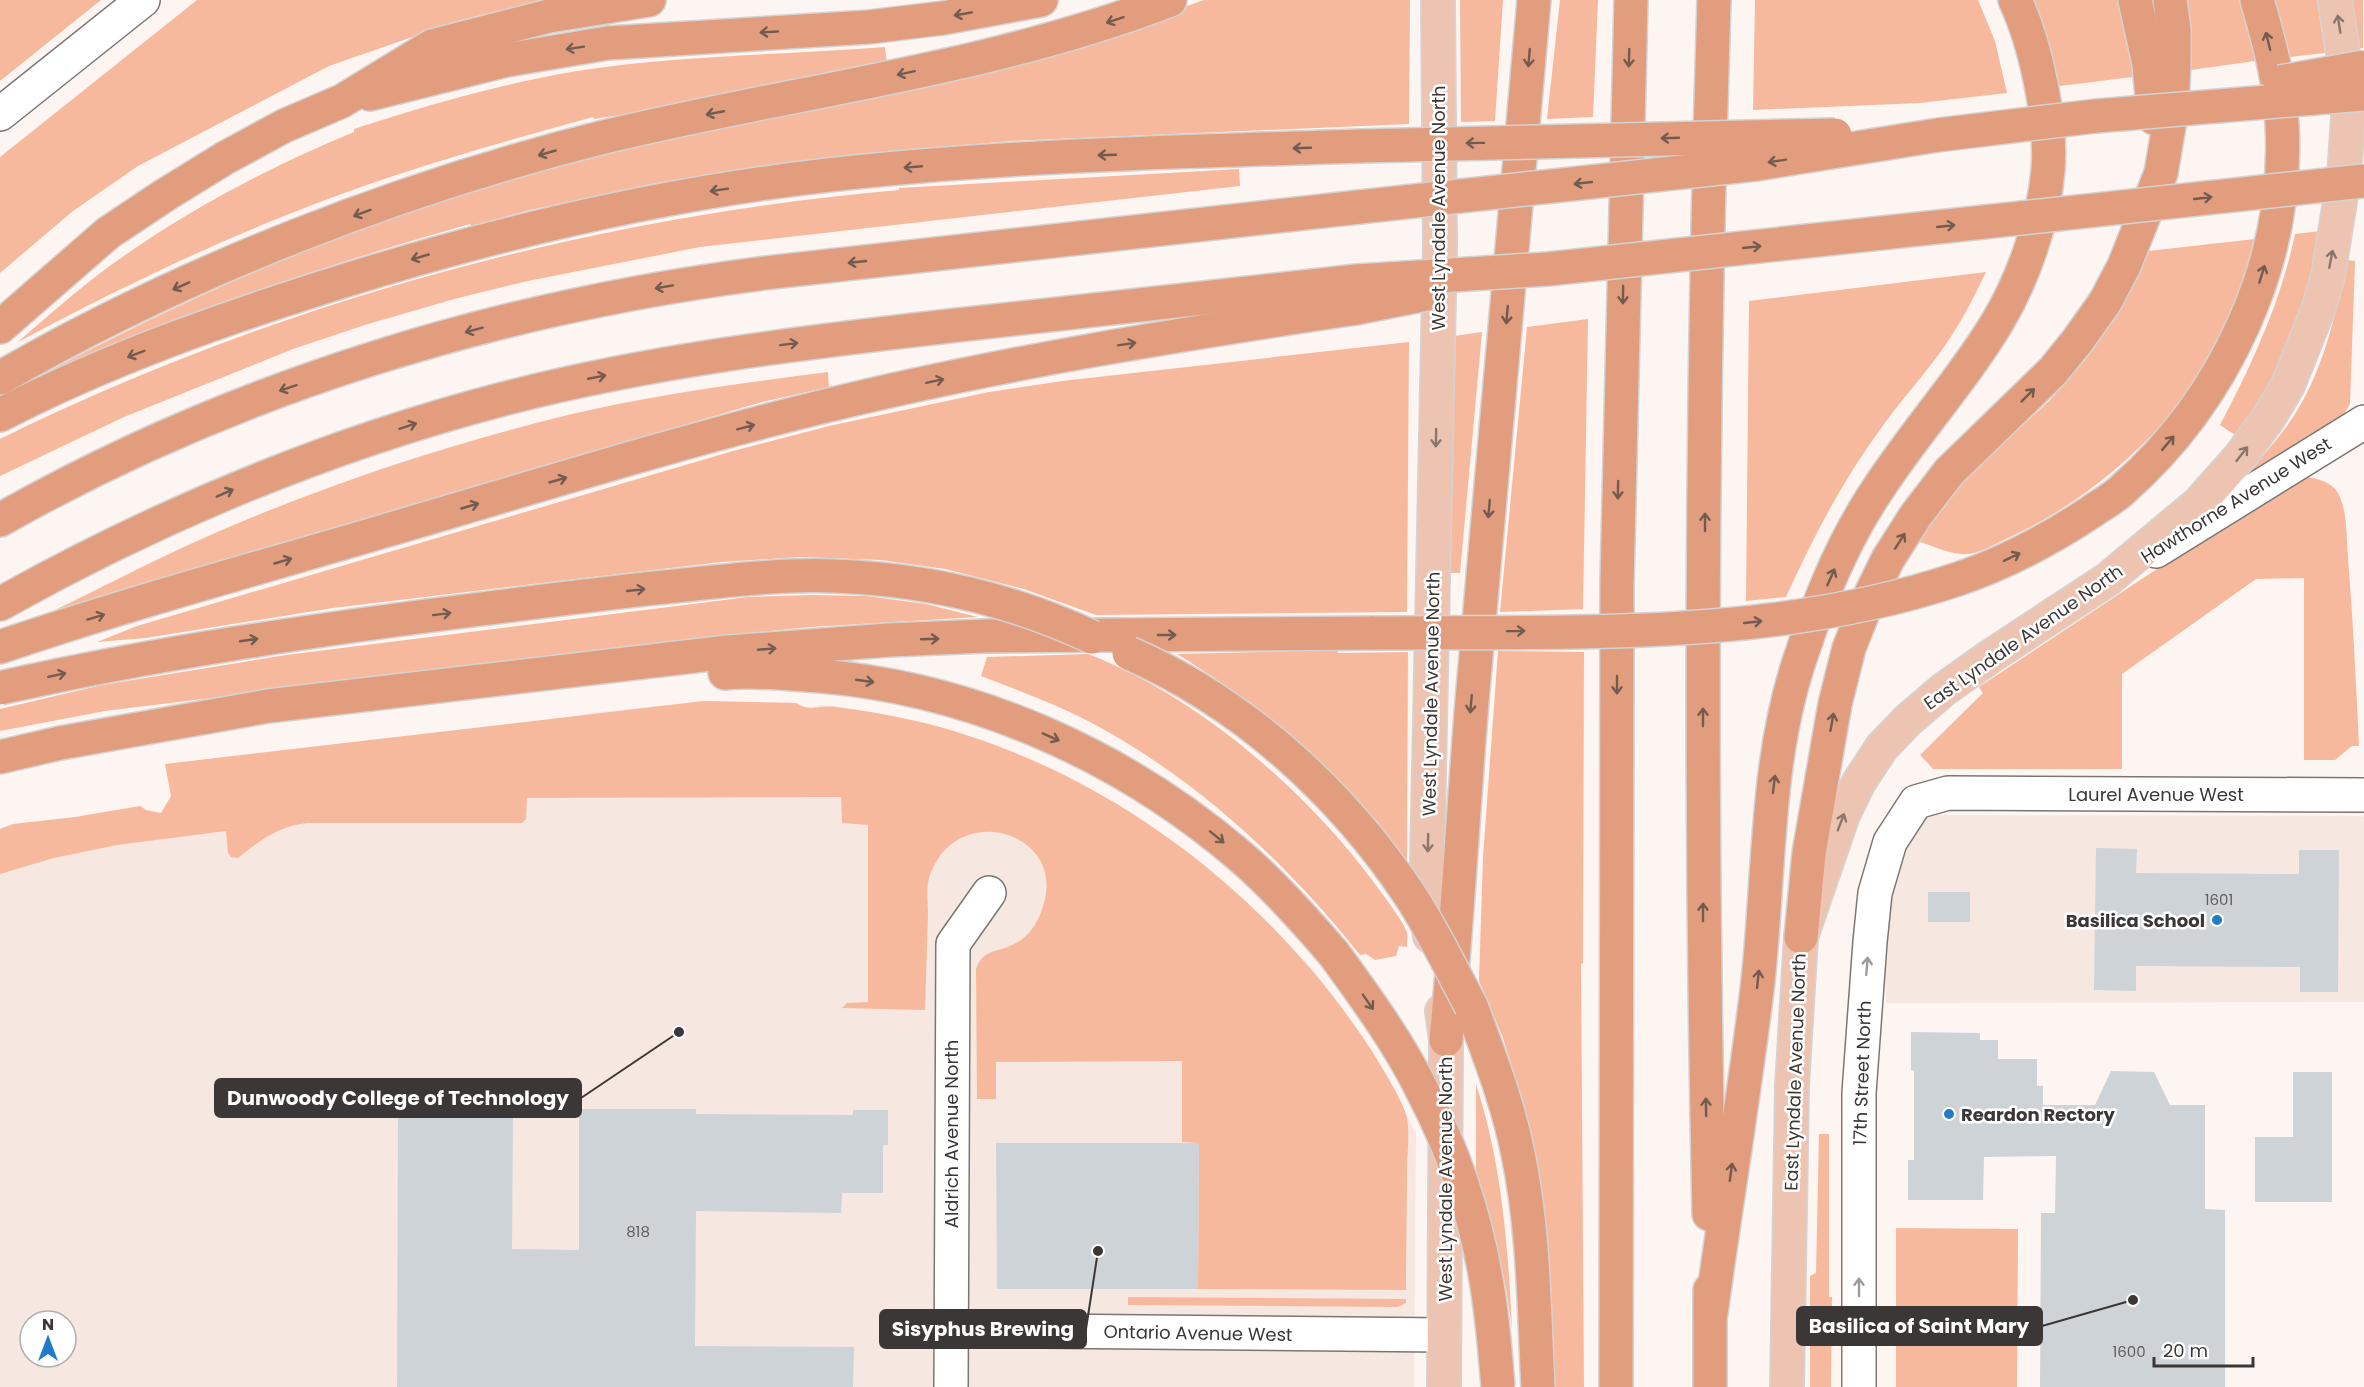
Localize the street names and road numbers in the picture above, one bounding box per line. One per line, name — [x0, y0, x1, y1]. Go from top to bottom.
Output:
street label: West Lyndale Avenue North — [1426, 86, 1451, 331]
street label: Hawthorne Avenue West — [2136, 431, 2336, 569]
street label: East Lyndale Avenue North — [1918, 559, 2128, 715]
street label: West Lyndale Avenue North — [1416, 571, 1446, 817]
street label: Laurel Avenue West — [2068, 782, 2244, 807]
street label: East Lyndale Avenue North — [1778, 953, 1812, 1191]
street label: 17th Street North — [1847, 1000, 1877, 1146]
street label: Aldrich Avenue North — [939, 1040, 964, 1228]
street label: West Lyndale Avenue North — [1433, 1057, 1458, 1302]
street label: Ontario Avenue West — [1103, 1319, 1293, 1347]

